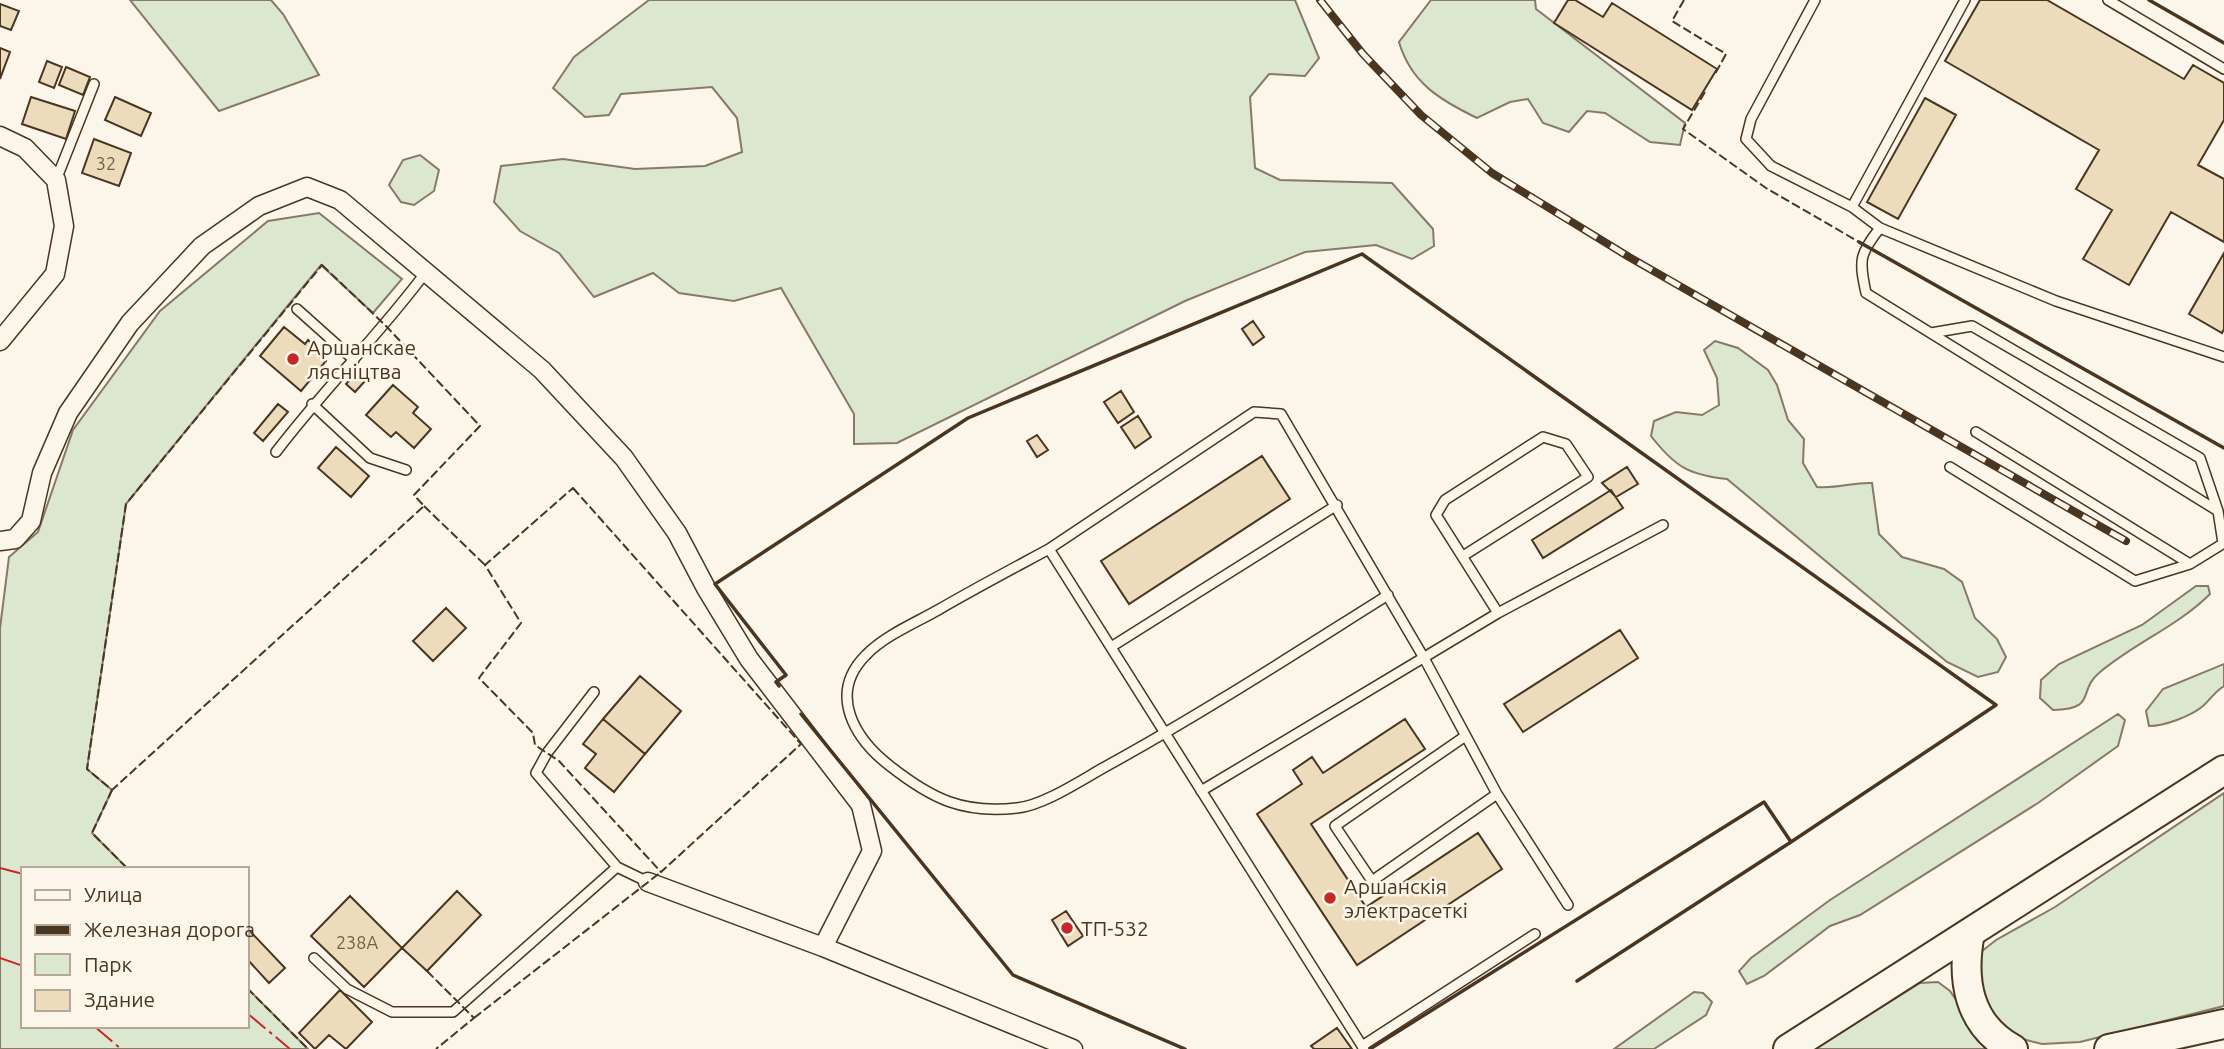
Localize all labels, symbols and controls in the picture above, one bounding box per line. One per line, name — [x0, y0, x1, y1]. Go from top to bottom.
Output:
house number: 32 — [96, 153, 116, 173]
place label: Аршанскае лясніцтва — [307, 335, 416, 383]
marker: Аршанскае лясніцтва — [285, 351, 301, 367]
legend — [21, 867, 248, 1028]
place label: Аршанскія электрасеткі — [1344, 874, 1468, 922]
text: Улица — [84, 882, 142, 906]
marker: Аршанскія электрасеткі — [1322, 890, 1338, 906]
place label: ТП-532 — [1081, 916, 1149, 940]
text: Железная дорога — [84, 917, 255, 941]
marker: ТП-532 — [1059, 920, 1075, 936]
house number: 238А — [336, 932, 378, 952]
text: Парк — [84, 952, 133, 976]
text: Здание — [84, 987, 155, 1011]

